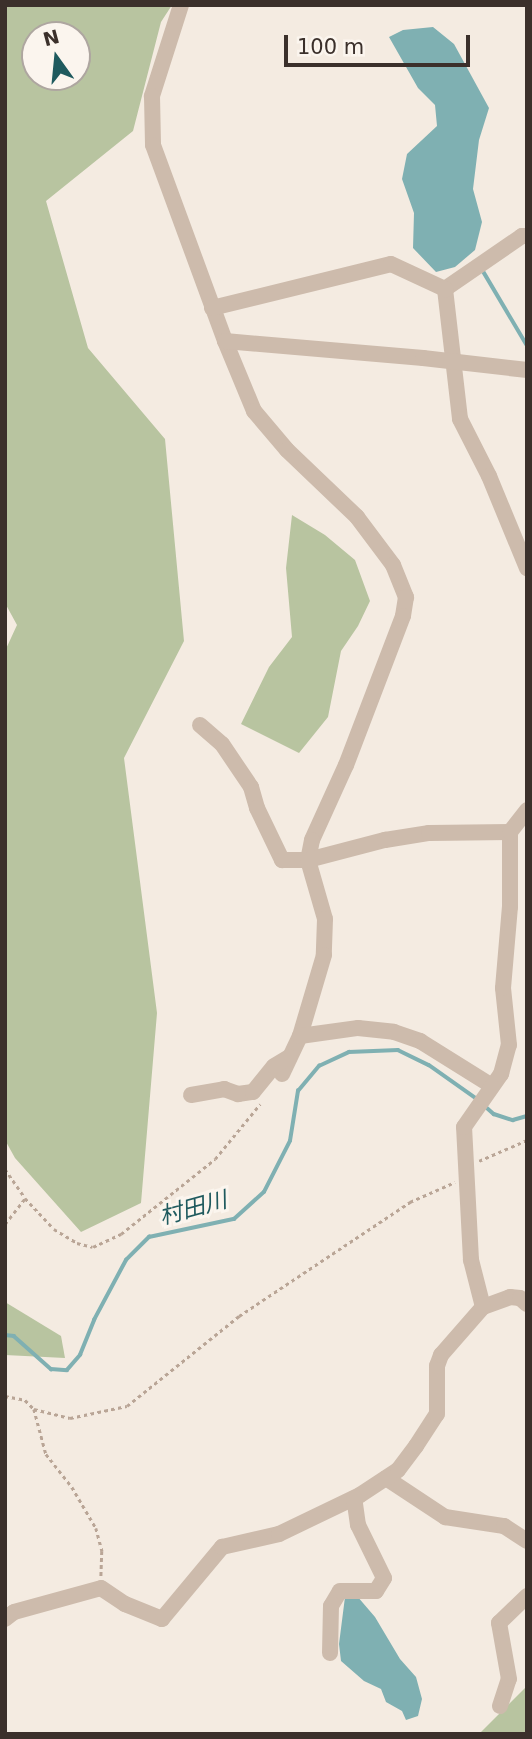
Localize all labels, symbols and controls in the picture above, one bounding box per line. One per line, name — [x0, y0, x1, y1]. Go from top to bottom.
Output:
north arrow — [21, 21, 91, 91]
scale bar — [287, 21, 472, 65]
text: N — [41, 25, 62, 50]
text: 100 m — [297, 35, 364, 59]
water label: 村田川 — [156, 1186, 230, 1230]

